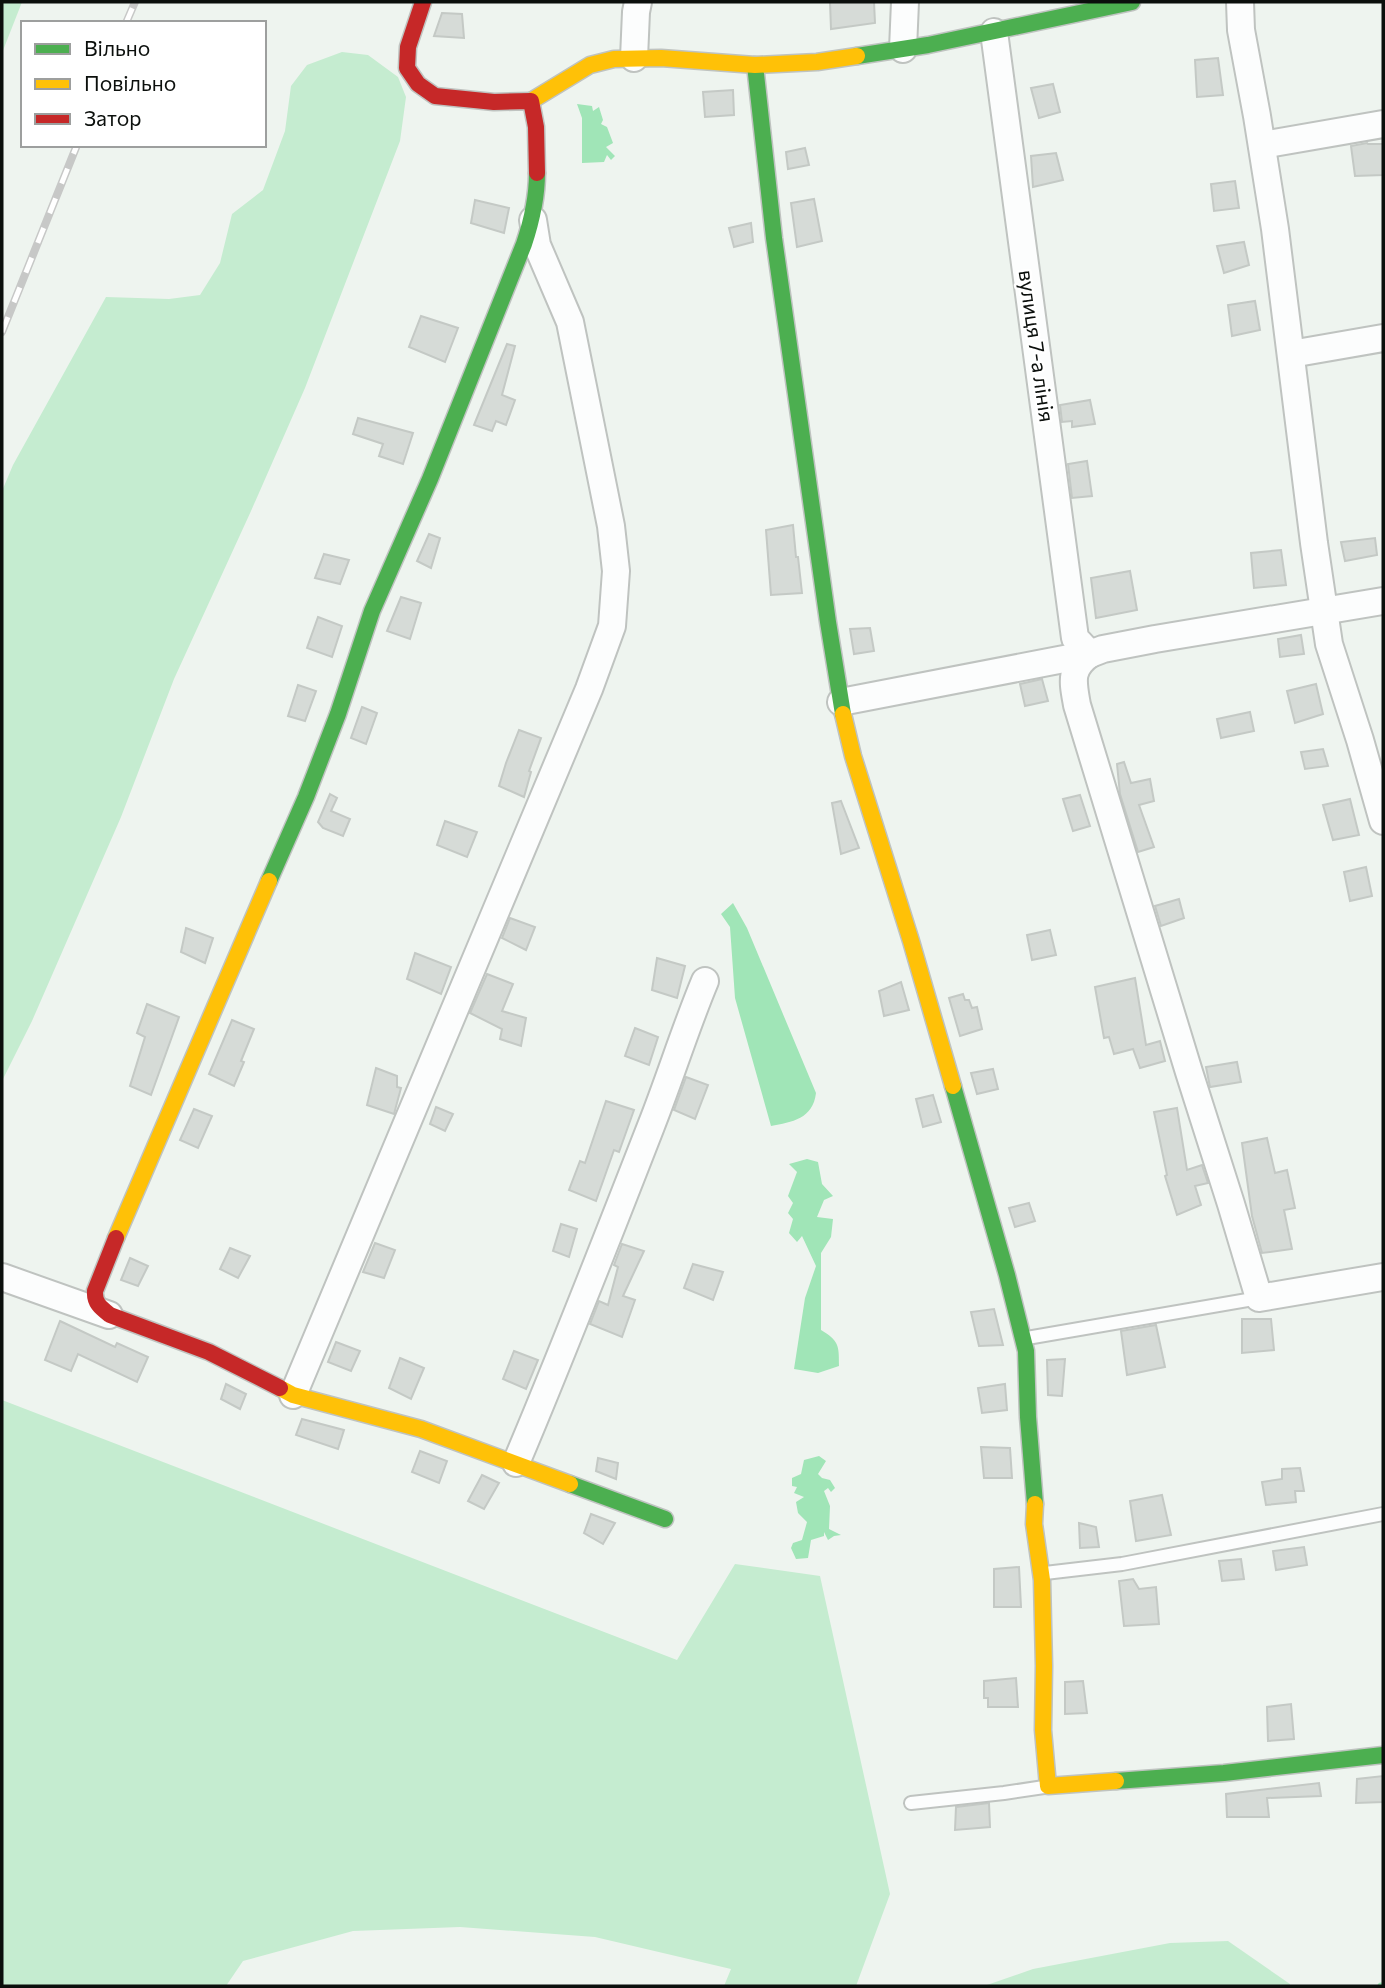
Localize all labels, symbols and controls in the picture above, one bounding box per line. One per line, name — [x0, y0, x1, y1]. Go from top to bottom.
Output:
legend — [21, 21, 266, 147]
text: Вільно — [84, 35, 150, 60]
text: Повільно — [84, 70, 176, 95]
text: Затор — [84, 105, 141, 130]
street label: вулиця 7-а лінія — [1014, 268, 1061, 424]

